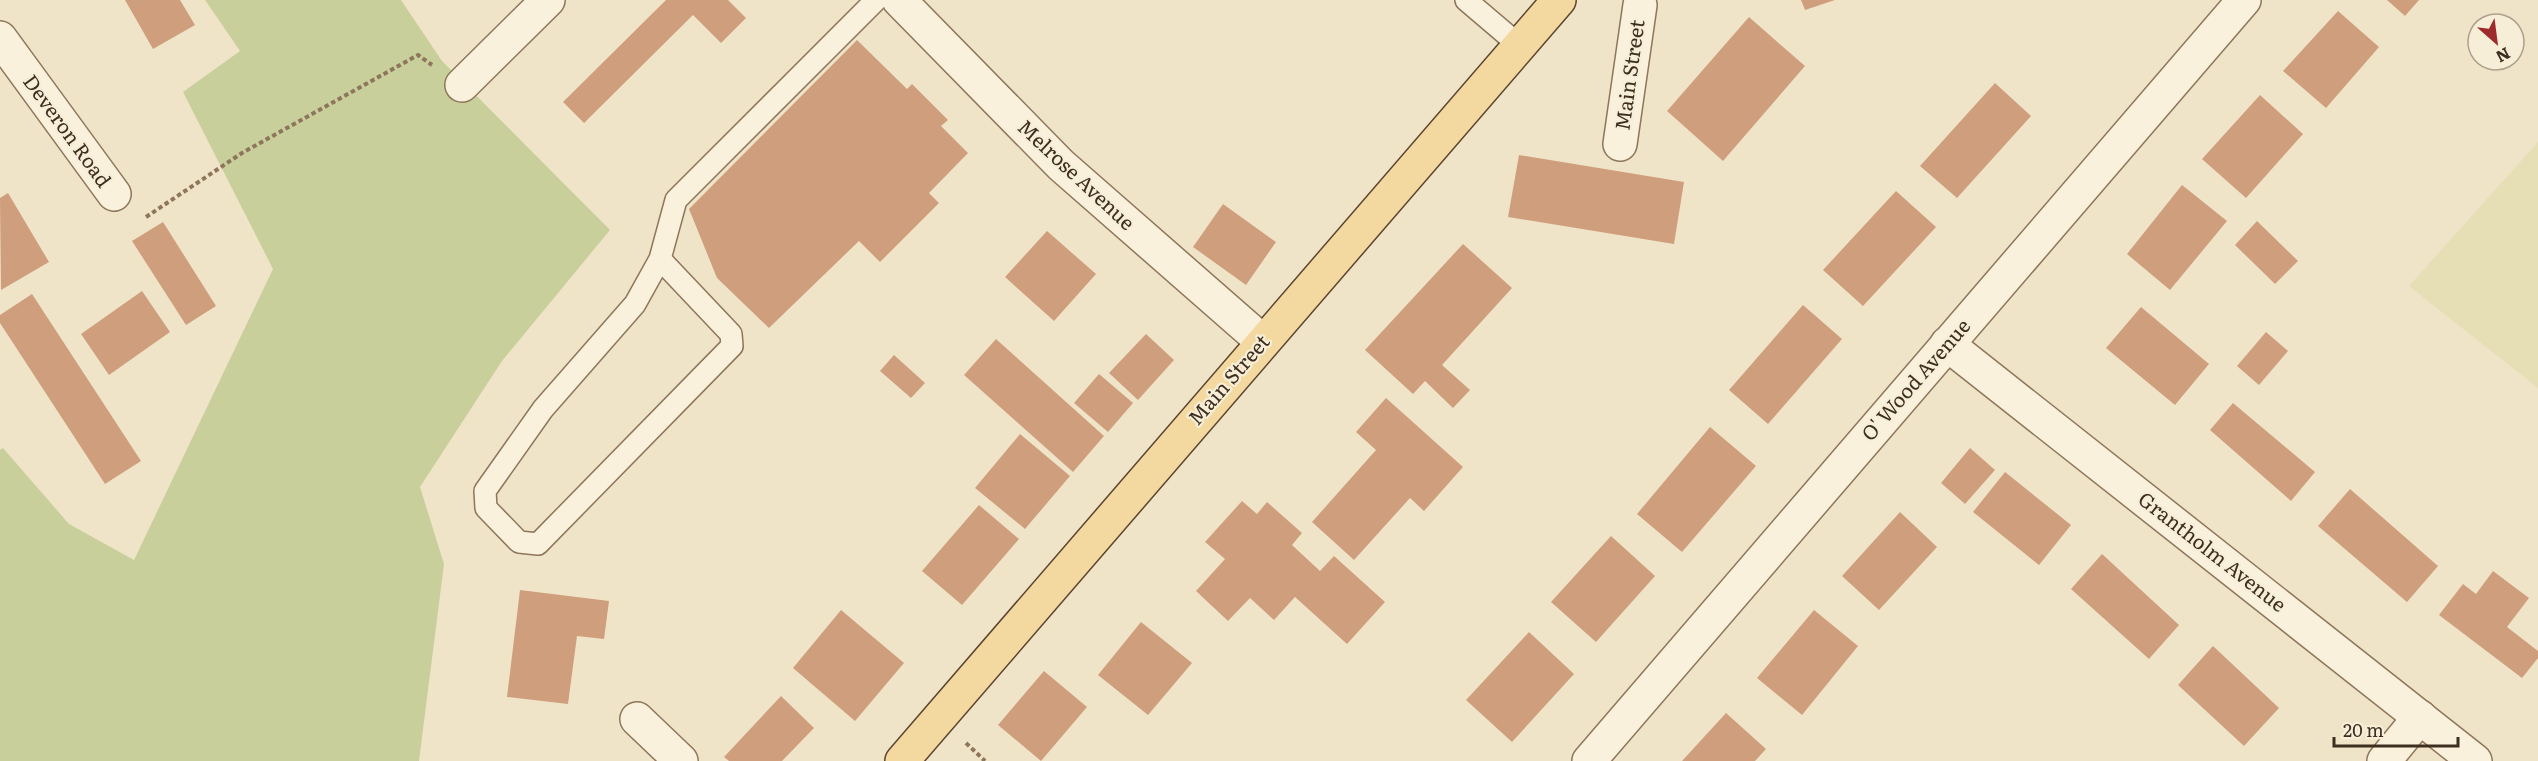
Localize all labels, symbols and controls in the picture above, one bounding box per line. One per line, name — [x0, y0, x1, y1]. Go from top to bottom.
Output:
north arrow — [2466, 12, 2526, 72]
street label: Main Street — [1605, 17, 1651, 132]
text: N — [2492, 42, 2515, 70]
street label: Deveron Road — [17, 67, 120, 193]
street label: Melrose Avenue — [1012, 111, 1143, 236]
street label: O' Wood Avenue — [1853, 311, 1976, 446]
street label: Main Street — [1180, 327, 1275, 431]
street label: Grantholm Avenue — [2133, 483, 2294, 618]
scale bar — [2334, 710, 2458, 748]
text: 20 m — [2343, 716, 2384, 743]

